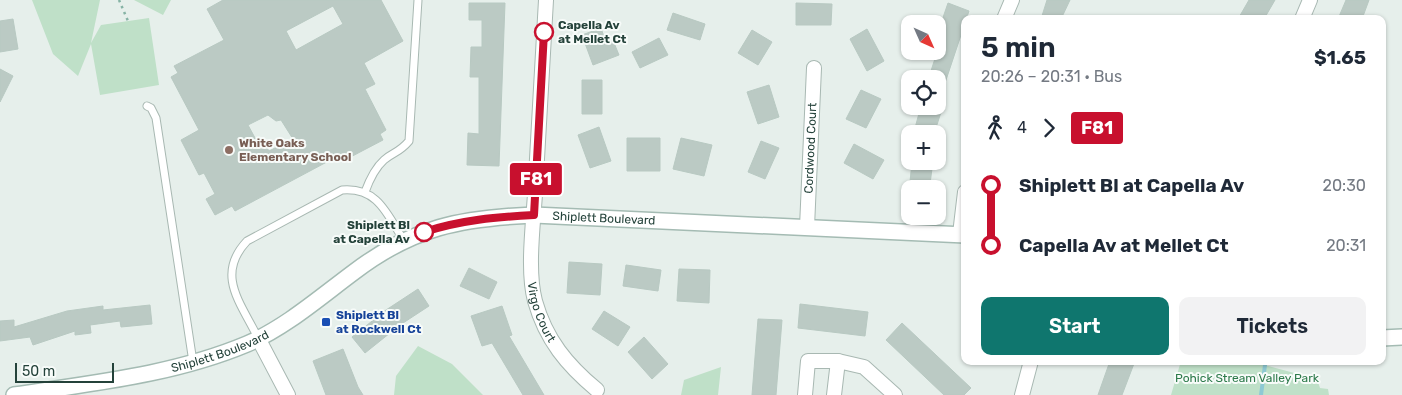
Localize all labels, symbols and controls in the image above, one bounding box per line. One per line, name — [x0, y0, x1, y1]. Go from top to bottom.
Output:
north arrow — [901, 15, 946, 60]
map controls — [901, 15, 946, 225]
place label: Capella Av at Mellet Ct — [558, 18, 627, 46]
marker: Capella Av at Mellet Ct — [534, 22, 554, 42]
text: 5 min — [981, 31, 1056, 64]
text: $1.65 — [1314, 46, 1366, 69]
text: 20:26 – 20:31 · Bus — [981, 67, 1122, 86]
button: locate — [901, 70, 946, 115]
street label: Cordwood Court — [801, 102, 819, 194]
icon: walk — [981, 114, 1009, 142]
icon: forward — [1035, 114, 1063, 142]
text: F81 — [1081, 117, 1113, 139]
text: 4 — [1017, 118, 1027, 137]
button: + — [901, 125, 946, 170]
place label: White Oaks Elementary School — [239, 136, 351, 164]
marker: White Oaks Elementary School — [223, 144, 235, 156]
line badge: F81 — [507, 163, 565, 195]
text: F81 — [520, 168, 552, 190]
text: Shiplett Bl at Capella Av — [1019, 174, 1244, 197]
text: 20:30 — [1323, 176, 1366, 195]
button: − — [901, 180, 946, 225]
street label: Shiplett Boulevard — [552, 209, 656, 228]
place label: Shiplett Bl at Capella Av — [333, 218, 410, 246]
marker: Shiplett Bl at Capella Av — [414, 222, 434, 242]
text: Capella Av at Mellet Ct — [1019, 234, 1229, 257]
text: 20:31 — [1326, 236, 1366, 255]
street label: Virgo Court — [525, 281, 559, 345]
button: Start — [981, 297, 1169, 355]
button: Tickets — [1179, 297, 1366, 355]
place label: Shiplett Bl at Rockwell Ct — [336, 308, 422, 336]
marker: Shiplett Bl at Rockwell Ct — [320, 316, 332, 328]
street label: Shiplett Boulevard — [170, 327, 271, 375]
scale bar — [15, 360, 114, 383]
text: 50 m — [22, 363, 55, 380]
park label: Pohick Stream Valley Park — [1175, 371, 1320, 385]

